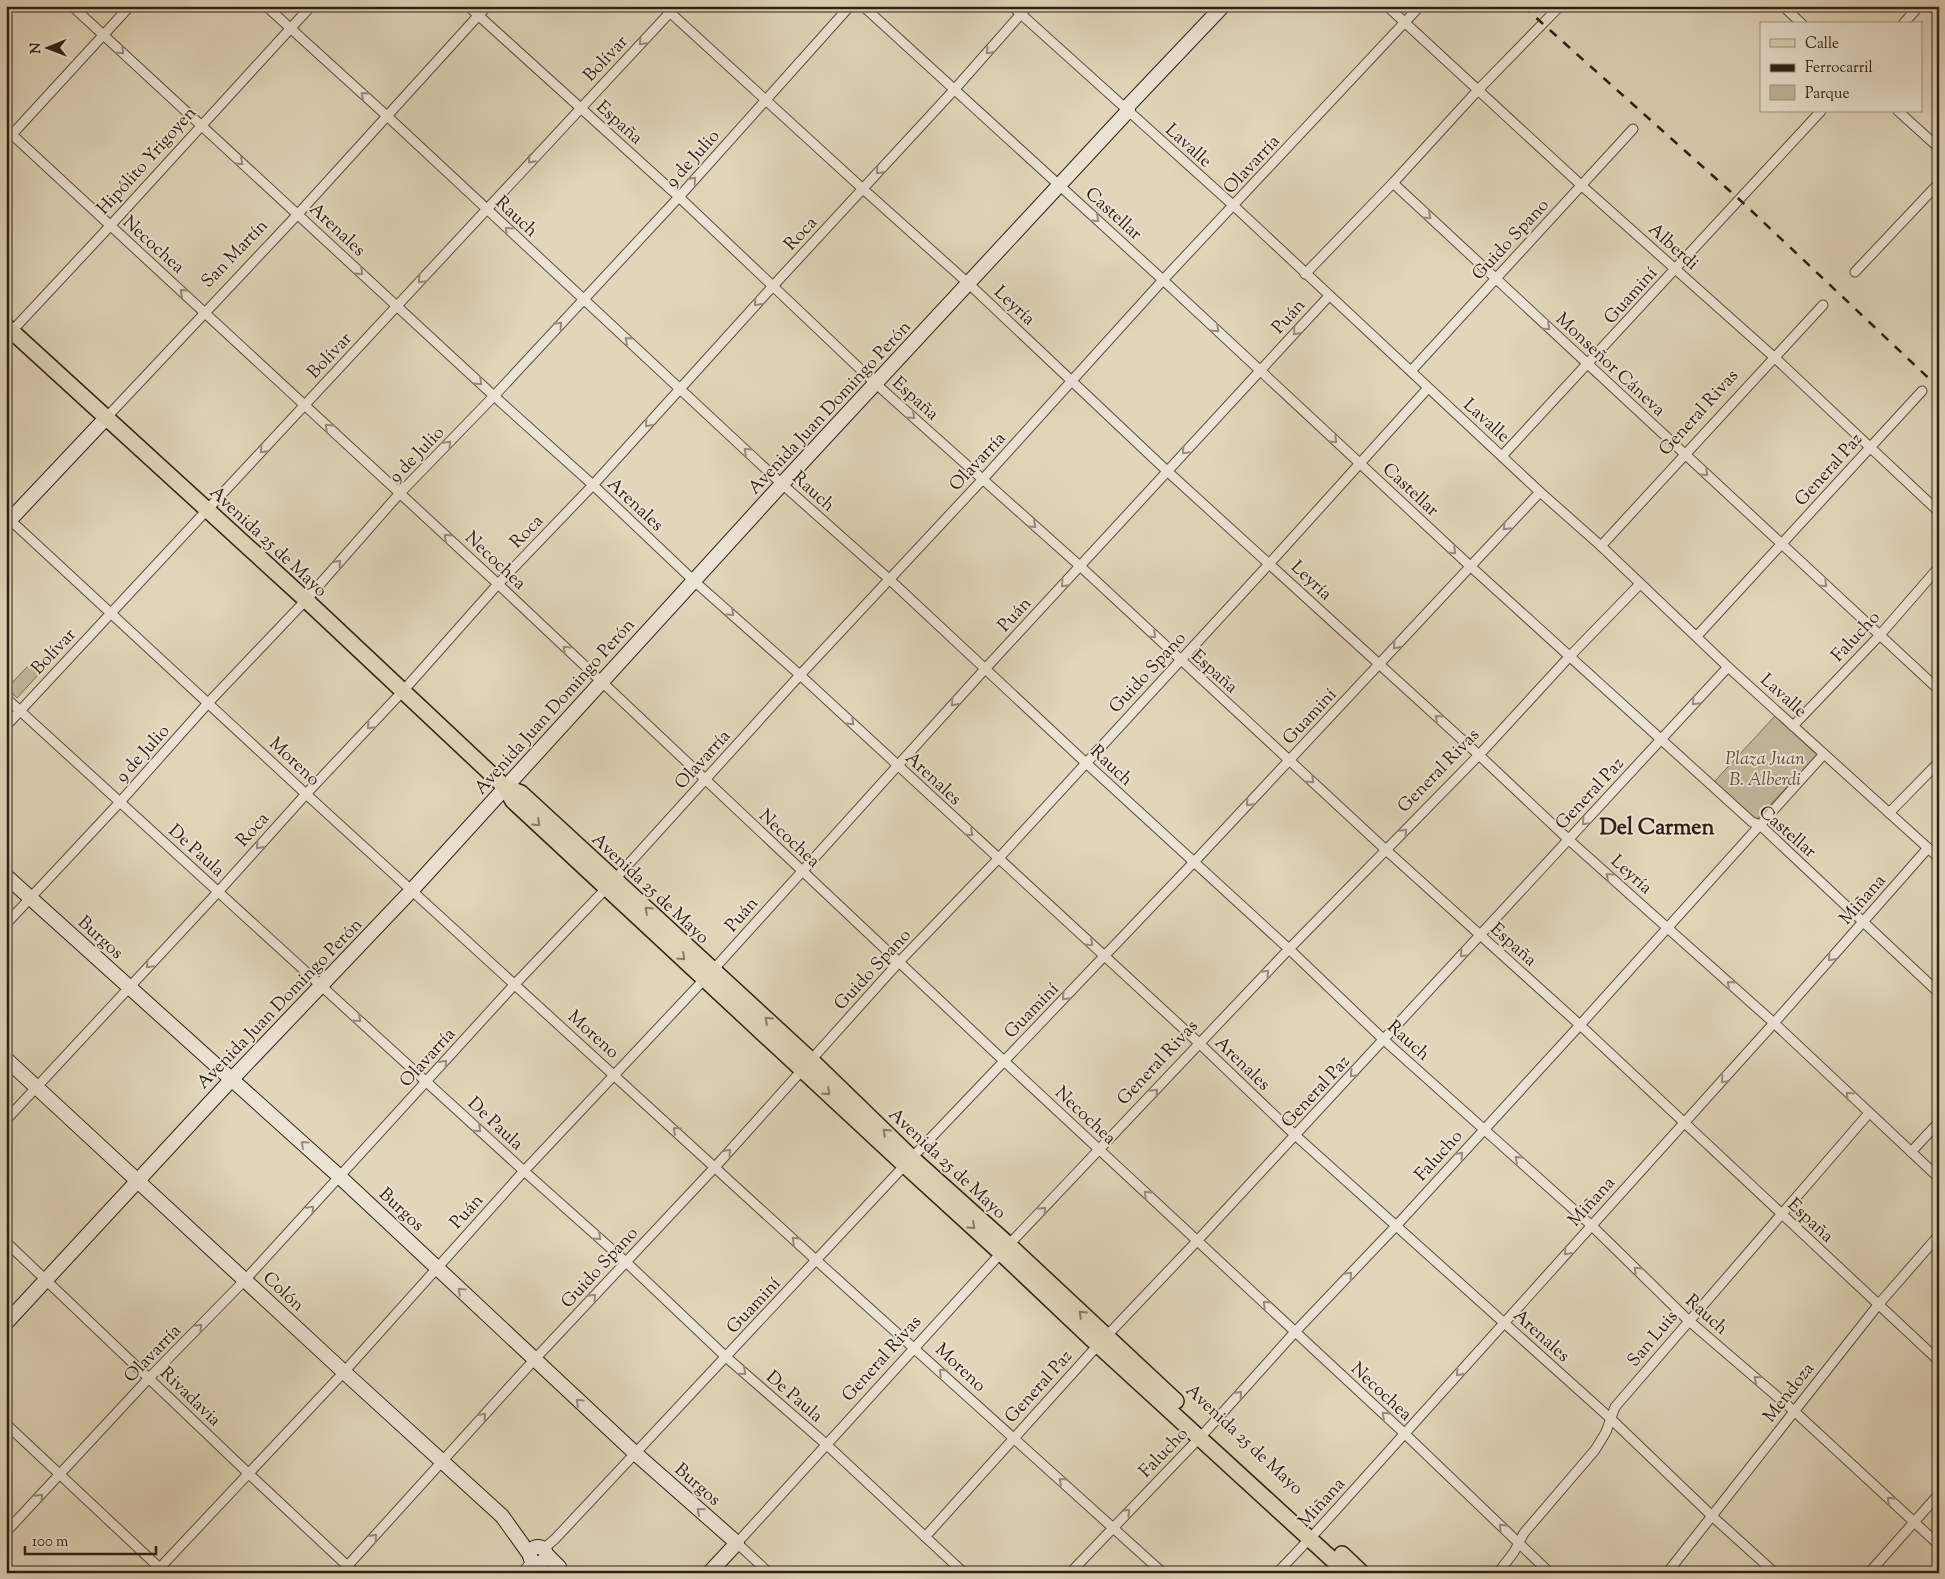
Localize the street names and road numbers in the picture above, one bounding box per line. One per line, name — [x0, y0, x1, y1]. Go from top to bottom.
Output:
street label: Bolívar — [578, 30, 635, 88]
street label: España — [589, 95, 648, 152]
street label: Hipólito Yrigoyen — [92, 101, 204, 221]
street label: Lavalle — [1159, 118, 1217, 175]
street label: 9 de Julio — [660, 124, 727, 194]
street label: Olavarría — [1218, 130, 1287, 201]
street label: Castellar — [1078, 182, 1147, 247]
street label: Rauch — [489, 191, 543, 244]
street label: Guido Spano — [1467, 194, 1556, 287]
street label: Arenales — [303, 198, 371, 263]
street label: Necochea — [116, 211, 189, 280]
street label: Roca — [779, 211, 824, 257]
street label: San Martín — [196, 214, 275, 295]
street label: Alberdi — [1642, 218, 1704, 277]
street label: Guaminí — [1599, 262, 1664, 331]
street label: Leyría — [987, 281, 1040, 332]
street label: Puán — [1267, 294, 1313, 341]
street label: Monseñor Cáneva — [1549, 308, 1670, 423]
street label: Avenida Juan Domingo Perón — [743, 315, 918, 501]
street label: Bolívar — [302, 327, 359, 385]
street label: General Rivas — [1653, 364, 1745, 462]
street label: España — [885, 371, 944, 428]
street label: Lavalle — [1457, 393, 1515, 450]
street label: 9 de Julio — [384, 421, 451, 490]
street label: Olavarría — [944, 427, 1013, 498]
street label: General Paz — [1789, 428, 1870, 513]
street label: Castellar — [1376, 457, 1444, 524]
street label: Rauch — [785, 466, 840, 519]
street label: Arenales — [601, 473, 669, 538]
street label: Avenida 25 de Mayo — [203, 481, 332, 604]
street label: Roca — [505, 509, 550, 555]
street label: Necochea — [458, 526, 531, 597]
street label: Leyría — [1284, 556, 1337, 607]
street label: Puán — [993, 592, 1039, 639]
street label: Falucho — [1826, 606, 1887, 669]
street label: Avenida Juan Domingo Perón — [469, 613, 642, 801]
street label: Bolívar — [26, 623, 83, 681]
street label: Guido Spano — [1104, 627, 1193, 720]
street label: España — [1184, 644, 1243, 701]
street label: Lavalle — [1754, 668, 1812, 725]
street label: Guaminí — [1277, 683, 1344, 752]
street label: 9 de Julio — [110, 719, 177, 789]
street label: General Rivas — [1392, 723, 1487, 819]
street label: Olavarría — [669, 725, 738, 796]
street label: Moreno — [262, 732, 325, 793]
street label: Rauch — [1084, 740, 1138, 793]
street label: Arenales — [899, 747, 967, 812]
street label: General Paz — [1550, 752, 1631, 836]
street label: Castellar — [1752, 800, 1821, 865]
street label: Necochea — [752, 804, 825, 875]
street label: Roca — [231, 807, 276, 853]
street label: De Paula — [162, 819, 230, 884]
street label: Avenida 25 de Mayo — [585, 828, 714, 951]
street label: Leyría — [1604, 850, 1657, 901]
street label: Miñana — [1834, 869, 1893, 931]
street label: Puán — [720, 892, 765, 939]
street label: Burgos — [71, 911, 128, 966]
street label: Avenida Juan Domingo Perón — [191, 913, 370, 1096]
street label: España — [1483, 917, 1542, 974]
street label: Guido Spano — [829, 924, 918, 1017]
street label: Guaminí — [999, 977, 1066, 1045]
street label: Moreno — [561, 1005, 624, 1066]
street label: General Rivas — [1112, 1015, 1205, 1112]
street label: Rauch — [1380, 1015, 1435, 1068]
street label: Olavarría — [394, 1023, 463, 1094]
street label: Arenales — [1208, 1031, 1275, 1098]
street label: General Paz — [1276, 1050, 1357, 1134]
street label: Necochea — [1048, 1081, 1121, 1152]
street label: De Paula — [461, 1092, 528, 1157]
street label: Avenida 25 de Mayo — [882, 1103, 1011, 1226]
street label: Falucho — [1409, 1125, 1470, 1188]
street label: Miñana — [1563, 1172, 1622, 1233]
street label: Burgos — [372, 1183, 429, 1238]
street label: Puán — [445, 1189, 491, 1236]
street label: España — [1781, 1193, 1839, 1250]
street label: Guido Spano — [556, 1222, 645, 1315]
street label: Colón — [256, 1266, 310, 1319]
street label: Guaminí — [721, 1272, 788, 1341]
street label: Rauch — [1678, 1289, 1733, 1342]
street label: Arenales — [1506, 1304, 1575, 1369]
street label: San Luis — [1622, 1305, 1685, 1373]
street label: General Rivas — [836, 1310, 928, 1408]
street label: Olavarría — [119, 1319, 188, 1390]
street label: Moreno — [928, 1338, 991, 1399]
street label: General Paz — [999, 1345, 1080, 1430]
street label: Necochea — [1344, 1357, 1417, 1428]
street label: Mendoza — [1758, 1358, 1821, 1429]
street label: Rivadavia — [153, 1362, 226, 1433]
street label: De Paula — [759, 1365, 828, 1430]
street label: Avenida 25 de Mayo — [1179, 1379, 1308, 1502]
street label: Falucho — [1134, 1422, 1195, 1485]
street label: Burgos — [668, 1458, 726, 1513]
street label: Miñana — [1293, 1473, 1352, 1534]

